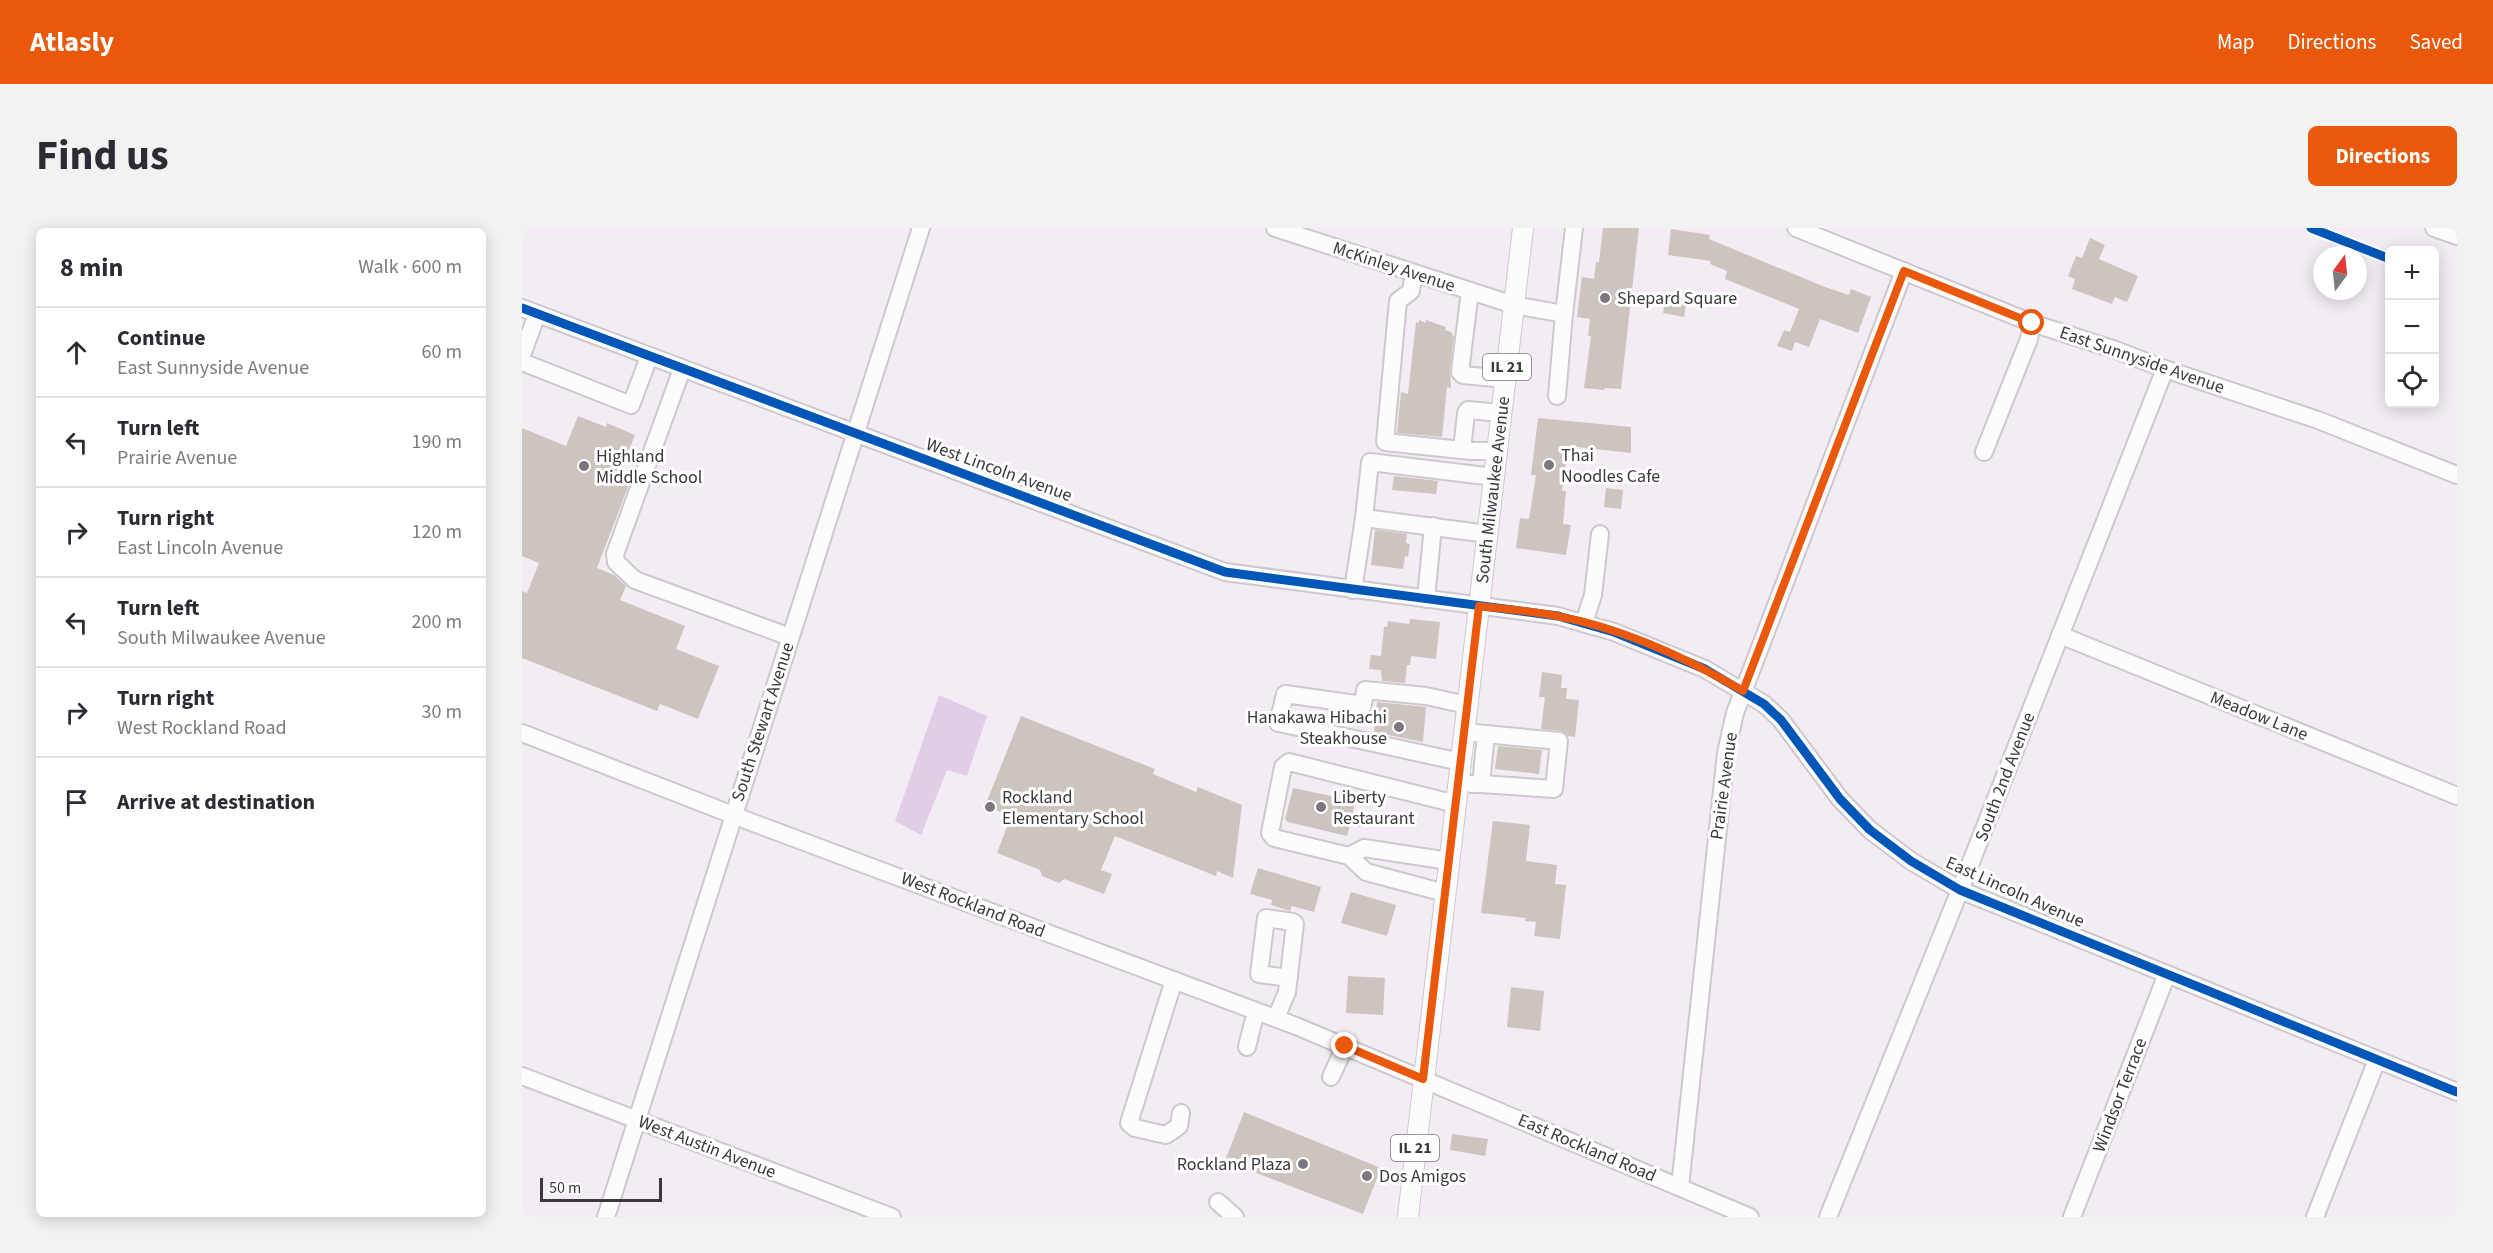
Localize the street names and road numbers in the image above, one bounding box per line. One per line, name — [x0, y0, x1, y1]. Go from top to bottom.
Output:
street label: McKinley Avenue — [1330, 235, 1458, 299]
street label: East Sunnyside Avenue — [2056, 320, 2228, 400]
road number: IL 21 — [1483, 354, 1531, 380]
street label: South Milwaukee Avenue — [1469, 395, 1516, 585]
street label: West Lincoln Avenue — [922, 432, 1076, 508]
street label: South Stewart Avenue — [725, 639, 801, 805]
street label: Meadow Lane — [2206, 685, 2312, 747]
street label: South 2nd Avenue — [1969, 709, 2041, 845]
street label: Prairie Avenue — [1704, 731, 1744, 841]
street label: East Lincoln Avenue — [1942, 850, 2088, 934]
street label: West Rockland Road — [897, 866, 1049, 944]
street label: Windsor Terrace — [2087, 1034, 2153, 1156]
street label: East Rockland Road — [1514, 1108, 1660, 1188]
street label: West Austin Avenue — [634, 1109, 780, 1185]
road number: IL 21 — [1391, 1135, 1439, 1161]

